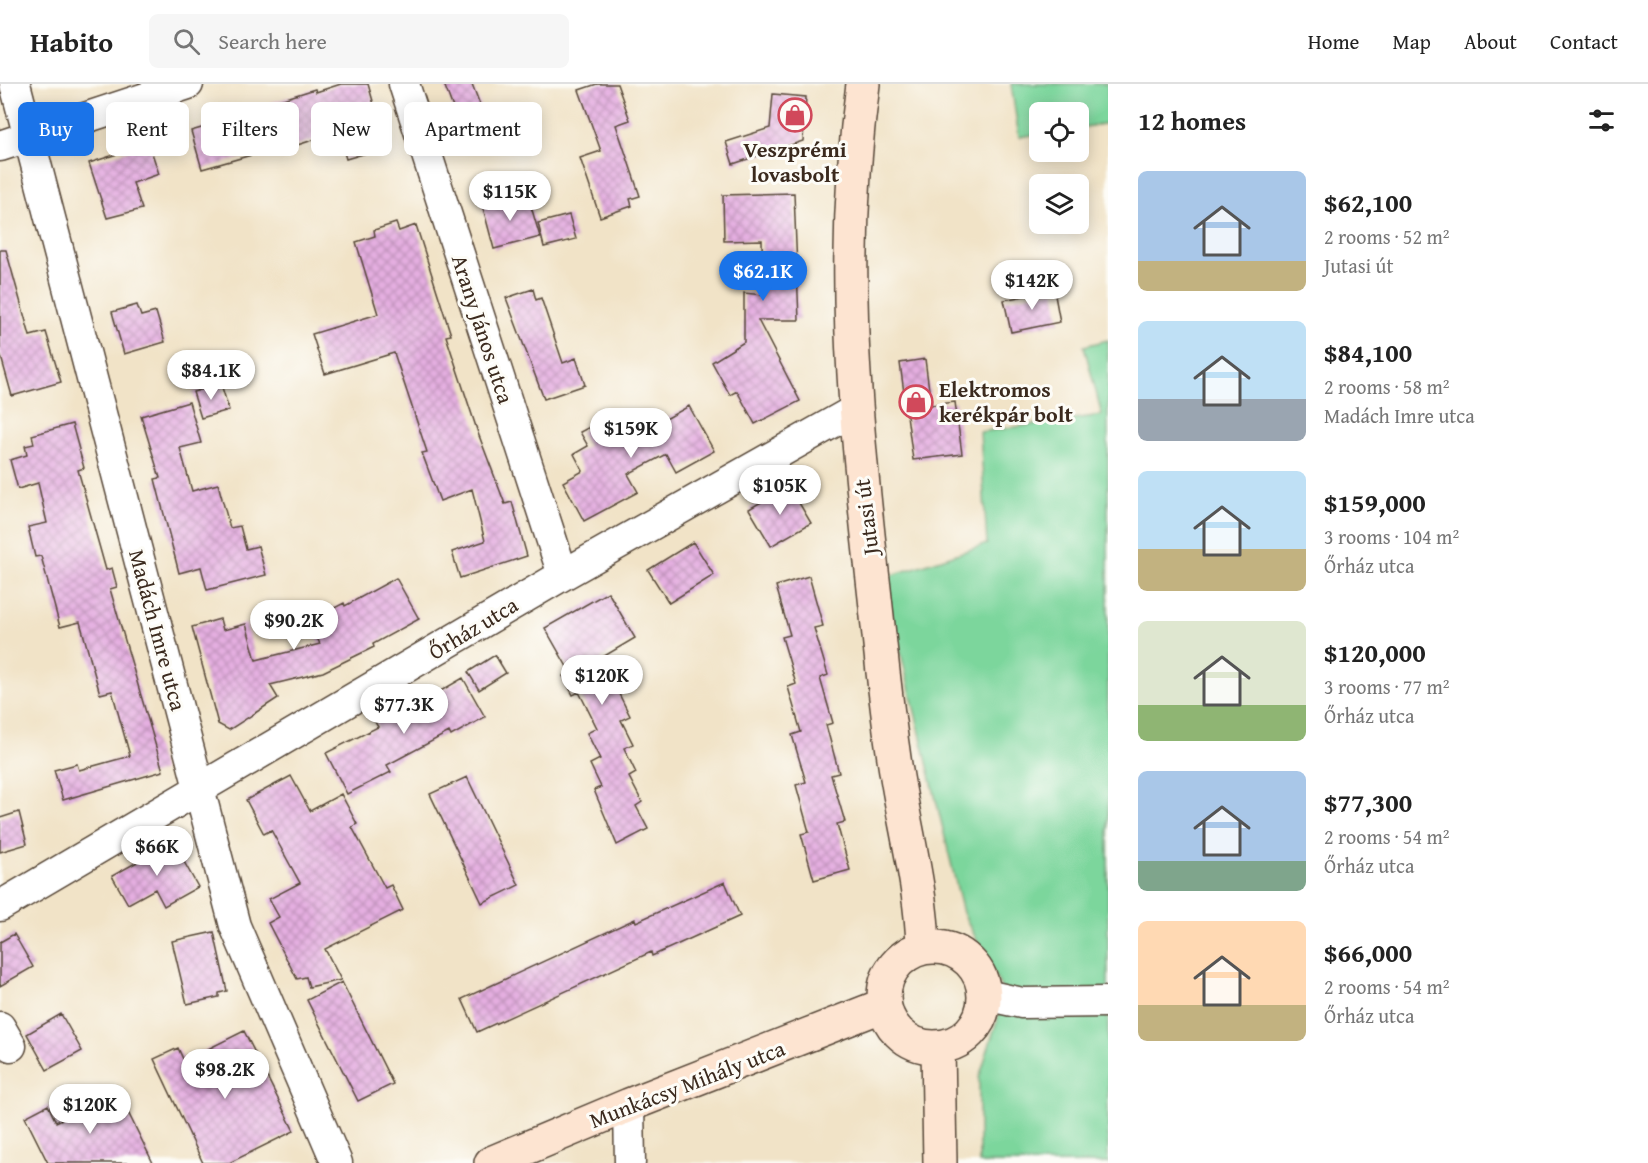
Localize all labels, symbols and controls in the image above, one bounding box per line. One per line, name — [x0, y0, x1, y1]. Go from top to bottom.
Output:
search box — [149, 14, 569, 68]
text: Habito — [30, 21, 113, 62]
icon: search — [170, 25, 203, 58]
text: Search here — [218, 25, 327, 57]
text: Home — [1308, 26, 1359, 57]
text: Map — [1392, 26, 1431, 57]
text: About — [1464, 26, 1517, 57]
text: Contact — [1550, 26, 1618, 57]
shop icon: Veszprémi lovasbolt — [777, 97, 813, 133]
text: 12 homes — [1138, 101, 1246, 140]
chip: Buy — [18, 102, 94, 156]
chip: Rent — [106, 102, 189, 156]
chip: Filters — [201, 102, 299, 156]
chip: New — [311, 102, 392, 156]
chip: Apartment — [404, 102, 542, 156]
map controls — [1029, 102, 1089, 234]
button: locate — [1029, 102, 1089, 162]
icon: filters — [1585, 104, 1618, 137]
place label: Veszprémi lovasbolt — [743, 133, 847, 190]
pin: $115K — [468, 171, 552, 222]
button: layers — [1029, 174, 1089, 234]
text: $115K — [483, 176, 537, 205]
text: $62,100 — [1324, 183, 1412, 222]
icon: home — [1186, 195, 1258, 267]
text: 2 rooms · 52 m² — [1324, 222, 1450, 251]
street label: Arany János utca — [444, 250, 522, 408]
pin: $62.1K — [714, 251, 812, 302]
text: Jutasi út — [1324, 251, 1393, 280]
text: $62.1K — [733, 256, 793, 285]
pin: $142K — [990, 260, 1074, 311]
text: $142K — [1005, 265, 1059, 294]
text: $84,100 — [1324, 333, 1412, 372]
icon: home — [1186, 345, 1258, 417]
pin: $84.1K — [162, 350, 260, 401]
text: $84.1K — [181, 355, 241, 384]
text: 2 rooms · 58 m² — [1324, 372, 1450, 401]
place label: Elektromos kerékpár bolt — [939, 373, 1074, 430]
shop icon: Elektromos kerékpár bolt — [898, 384, 934, 420]
text: Madách Imre utca — [1324, 401, 1475, 430]
pin: $159K — [589, 408, 673, 459]
text: $159K — [604, 413, 658, 442]
pin: $105K — [738, 465, 822, 516]
text: $105K — [753, 470, 807, 499]
street label: Jutasi út — [845, 477, 887, 560]
text: $159,000 — [1324, 483, 1426, 522]
icon: home — [1186, 495, 1258, 567]
text: 3 rooms · 104 m² — [1324, 522, 1459, 551]
street label: Madách Imre utca — [121, 546, 195, 715]
text: Őrház utca — [1324, 551, 1414, 580]
street label: Őrház utca — [422, 588, 524, 667]
pin: $90.2K — [245, 600, 343, 651]
text: $90.2K — [264, 605, 324, 634]
text: $120,000 — [1324, 633, 1426, 672]
icon: home — [1186, 645, 1258, 717]
pin: $120K — [560, 655, 644, 706]
text: $120K — [575, 660, 629, 689]
text: 3 rooms · 77 m² — [1324, 672, 1450, 701]
pin: $77.3K — [355, 684, 453, 735]
text: $77.3K — [374, 689, 434, 718]
text: Őrház utca — [1324, 701, 1414, 730]
text: $77,300 — [1324, 783, 1412, 822]
icon: home — [1186, 795, 1258, 867]
text: 2 rooms · 54 m² — [1324, 822, 1450, 851]
pin: $66K — [121, 826, 193, 877]
text: $66K — [135, 831, 179, 860]
text: Őrház utca — [1324, 851, 1414, 880]
text: $66,000 — [1324, 933, 1412, 972]
icon: home — [1186, 945, 1258, 1017]
text: 2 rooms · 54 m² — [1324, 972, 1450, 1001]
text: Őrház utca — [1324, 1001, 1414, 1030]
street label: Munkácsy Mihály utca — [585, 1032, 790, 1136]
pin: $98.2K — [176, 1049, 274, 1100]
text: $98.2K — [195, 1054, 255, 1083]
pin: $120K — [48, 1084, 132, 1135]
text: $120K — [63, 1089, 117, 1118]

